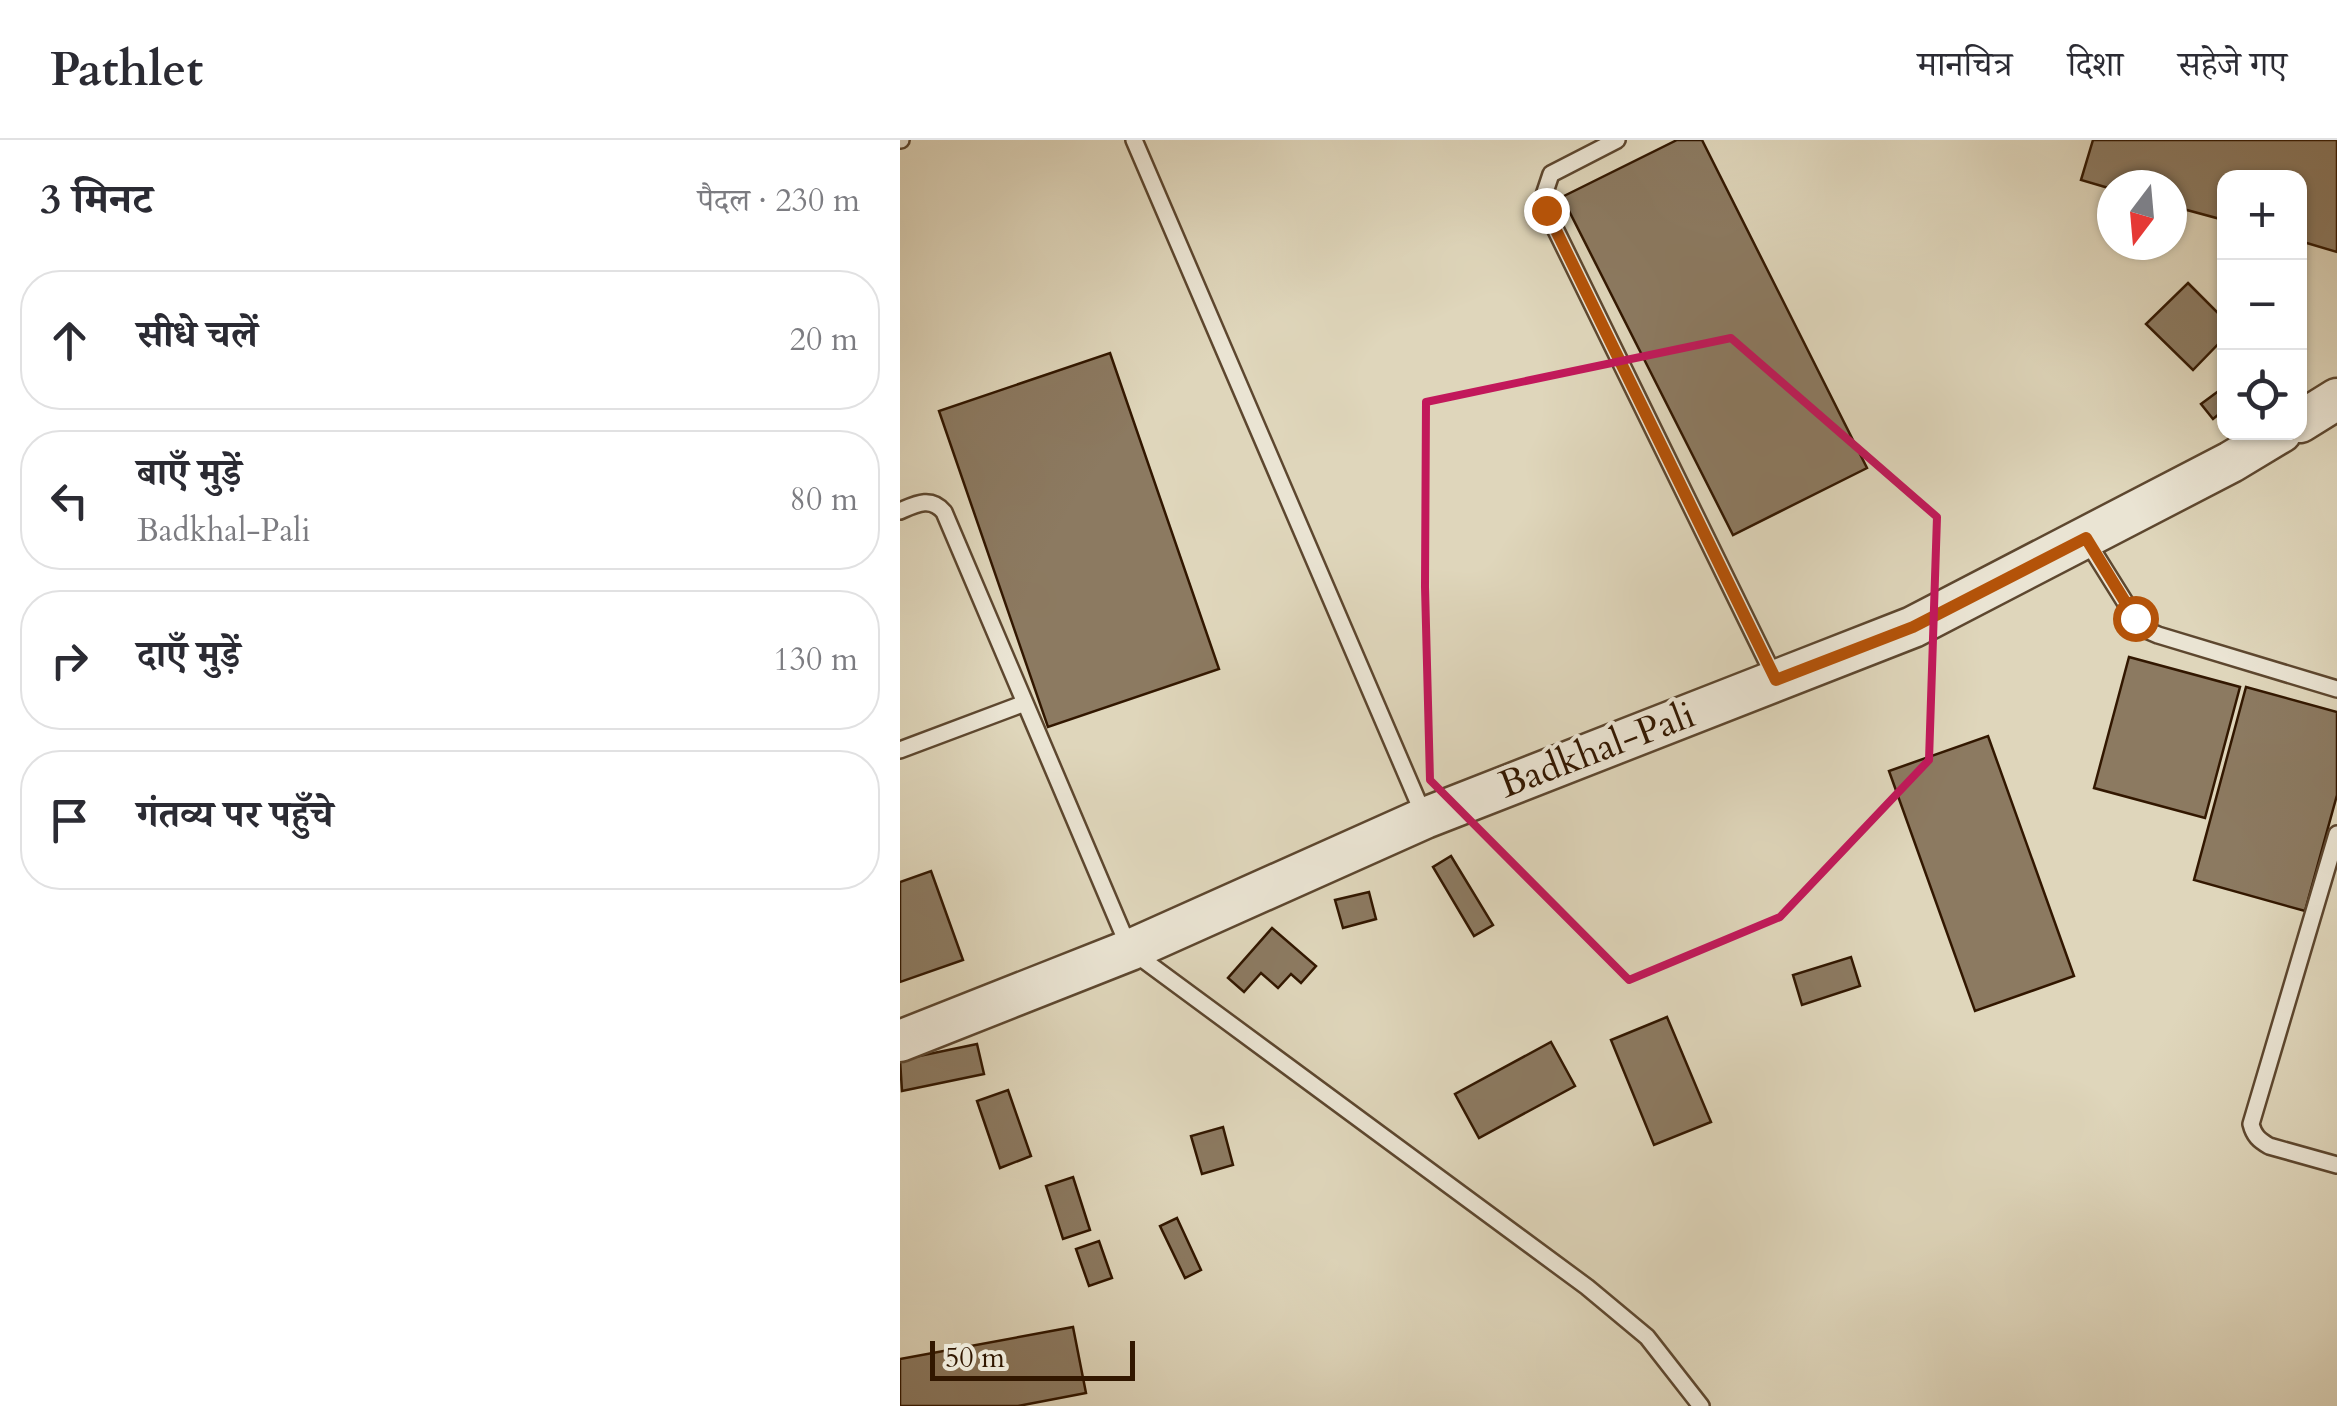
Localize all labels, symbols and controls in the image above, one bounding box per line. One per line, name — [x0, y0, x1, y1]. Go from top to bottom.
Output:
text: Pathlet — [50, 37, 203, 102]
text: मानचित्र — [1918, 41, 2012, 89]
text: दिशा — [2067, 41, 2123, 89]
text: सहेजे गए — [2178, 41, 2287, 89]
north arrow — [2097, 170, 2187, 260]
map controls — [2217, 170, 2307, 440]
button: + — [2217, 170, 2307, 260]
text: 3 मिनट — [40, 171, 152, 228]
text: पैदल · 230 m — [698, 179, 860, 223]
route end — [1524, 188, 1570, 234]
button: − — [2217, 260, 2307, 350]
text: सीधे चलें — [137, 309, 257, 361]
icon: ahead — [42, 313, 97, 368]
text: 20 m — [790, 318, 858, 362]
button: locate — [2217, 350, 2307, 440]
text: बाएँ मुड़ें — [137, 447, 241, 499]
icon: left — [42, 473, 97, 528]
text: 80 m — [790, 478, 858, 522]
text: Badkhal-Pali — [137, 509, 310, 553]
route start — [2113, 596, 2159, 642]
text: दाएँ मुड़ें — [137, 629, 240, 681]
icon: right — [42, 633, 97, 688]
text: 130 m — [773, 638, 858, 682]
street label: Badkhal-Pali — [1492, 689, 1702, 811]
text: गंतव्य पर पहुँचे — [137, 789, 333, 841]
icon: arrive — [42, 793, 97, 848]
scale bar — [930, 1336, 1135, 1380]
text: 50 m — [945, 1339, 1005, 1377]

